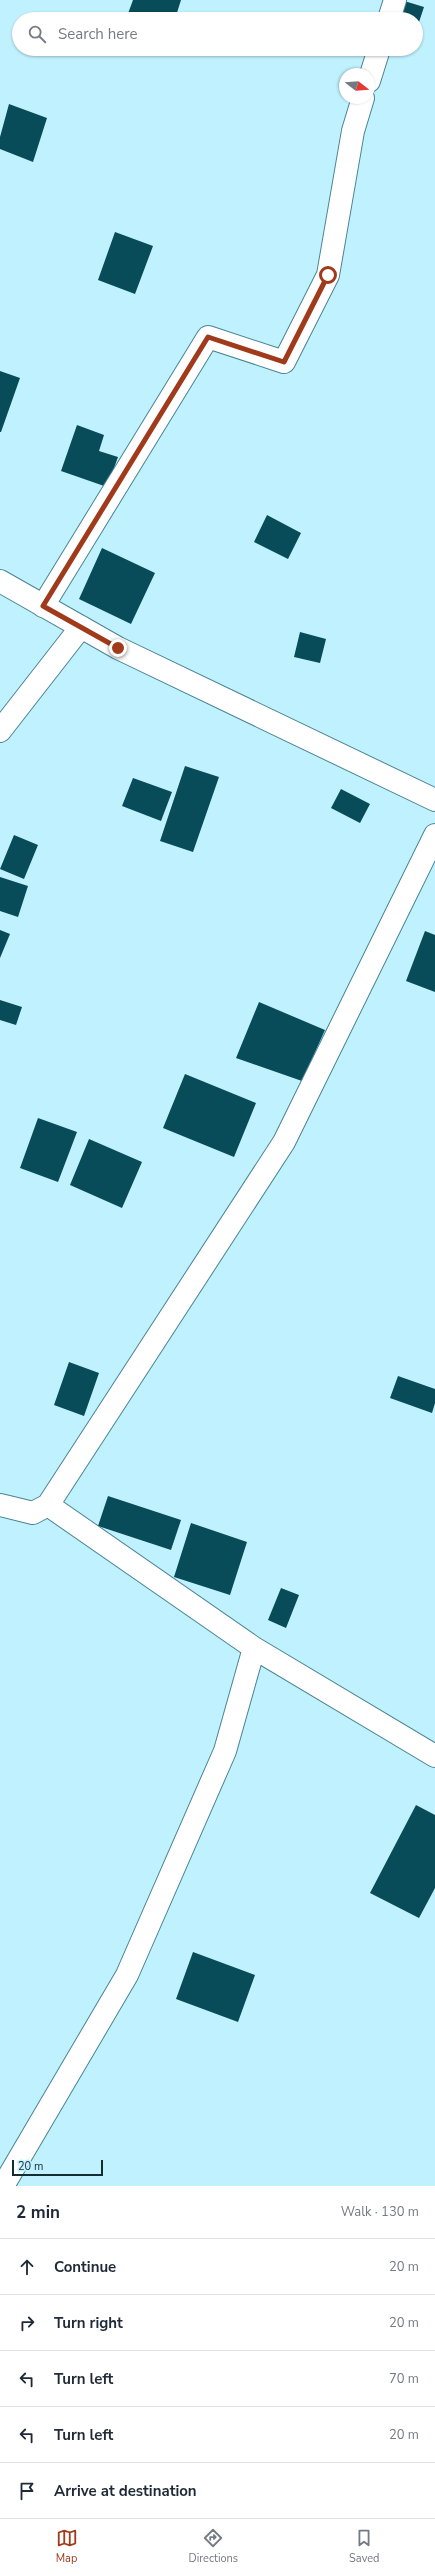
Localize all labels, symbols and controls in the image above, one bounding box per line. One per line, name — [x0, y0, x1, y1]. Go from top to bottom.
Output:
search box — [12, 12, 423, 56]
icon: search — [26, 23, 48, 45]
text: Search here — [58, 24, 138, 44]
north arrow — [339, 68, 375, 104]
route start — [319, 266, 337, 284]
route end — [109, 639, 127, 657]
scale bar — [12, 2158, 103, 2177]
text: 20 m — [18, 2159, 43, 2174]
text: 2 min — [16, 2201, 60, 2224]
text: Walk · 130 m — [341, 2203, 419, 2221]
icon: ahead — [16, 2256, 38, 2278]
text: Continue — [54, 2257, 116, 2277]
text: 20 m — [389, 2258, 419, 2276]
icon: right — [16, 2312, 38, 2334]
text: Turn right — [54, 2313, 123, 2333]
text: 20 m — [389, 2314, 419, 2332]
icon: left — [16, 2368, 38, 2390]
text: Turn left — [54, 2369, 113, 2389]
text: 70 m — [389, 2370, 419, 2388]
icon: left — [16, 2424, 38, 2446]
text: Turn left — [54, 2425, 113, 2445]
text: 20 m — [389, 2426, 419, 2444]
icon: arrive — [16, 2480, 38, 2502]
text: Arrive at destination — [54, 2481, 197, 2501]
tab: Map — [56, 2527, 78, 2566]
tab: Directions — [189, 2527, 238, 2566]
tab: Saved — [349, 2527, 379, 2566]

